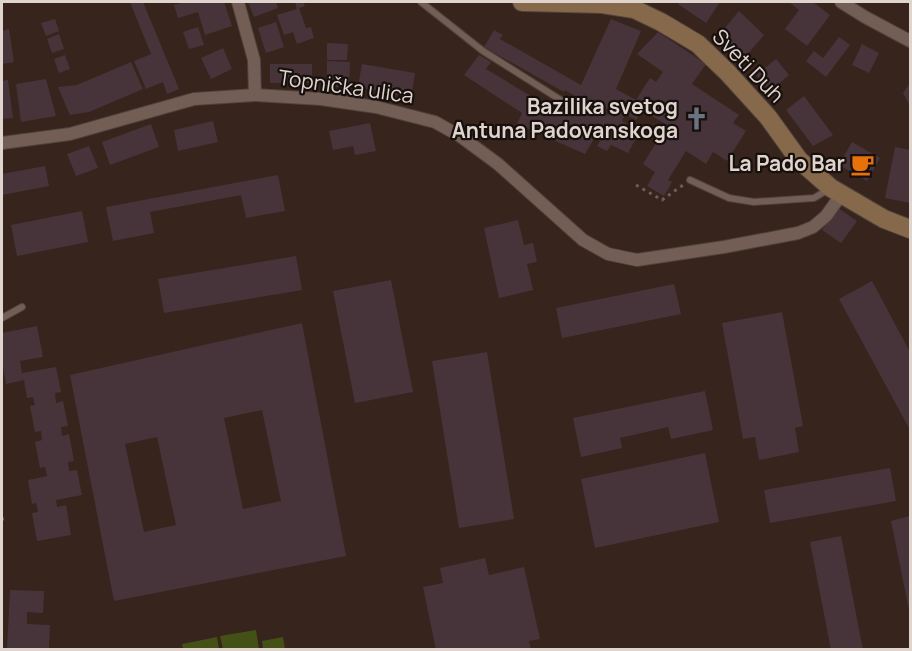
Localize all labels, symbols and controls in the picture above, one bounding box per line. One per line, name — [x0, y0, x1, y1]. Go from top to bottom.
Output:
street label: Sveti Duh — [707, 22, 791, 108]
street label: Topnička ulica — [277, 63, 416, 109]
place label: Bazilika svetog Antuna Padovanskoga — [452, 92, 678, 144]
church icon: Bazilika svetog Antuna Padovanskoga — [683, 106, 709, 132]
place label: La Pado Bar — [728, 149, 845, 177]
cafe icon: La Pado Bar — [850, 151, 876, 177]

